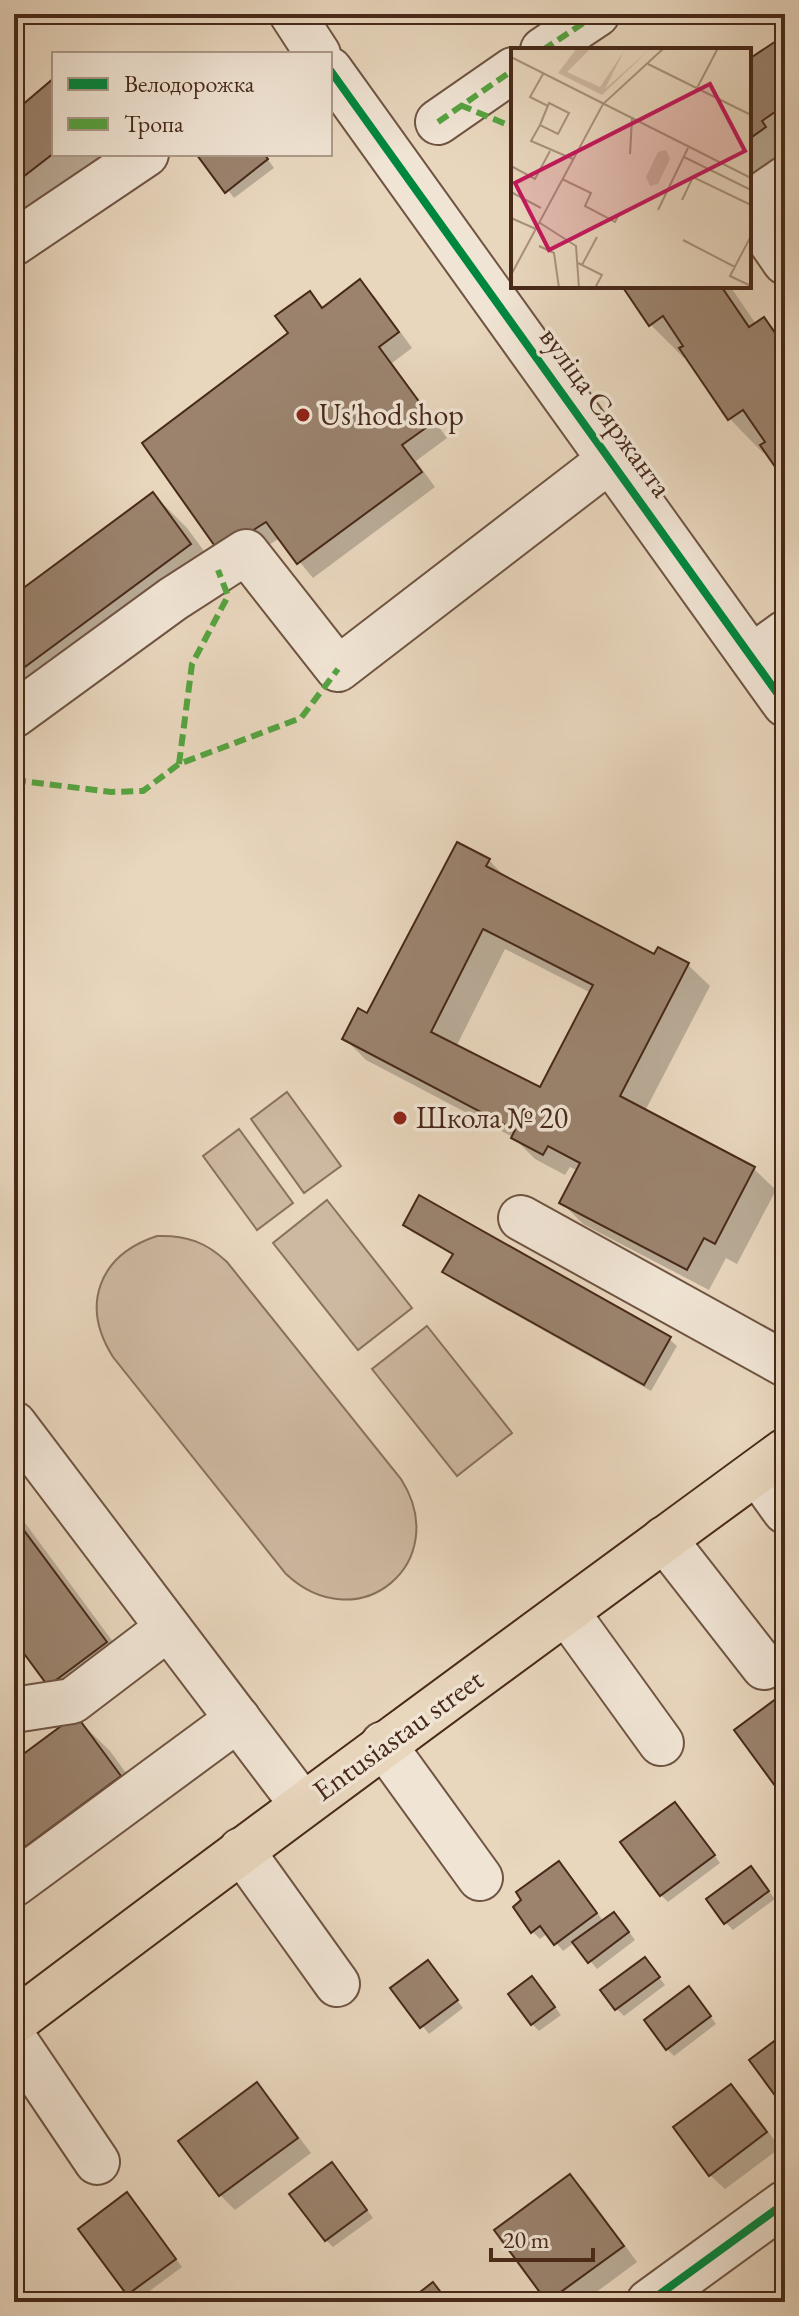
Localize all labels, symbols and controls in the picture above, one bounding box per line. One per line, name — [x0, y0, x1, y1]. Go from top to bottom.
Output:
inset map — [511, 48, 751, 288]
legend — [52, 52, 332, 156]
text: Велодорожка — [124, 68, 255, 99]
text: Тропа — [124, 108, 184, 139]
street label: вуліца Сяржанта — [531, 319, 682, 505]
place label: Us'hod shop — [319, 395, 464, 434]
marker: Us'hod shop — [294, 406, 312, 424]
place label: Школа № 20 — [416, 1098, 568, 1137]
marker: Школа № 20 — [391, 1109, 409, 1127]
street label: Entusiastau street — [305, 1659, 491, 1810]
scale bar — [491, 2212, 593, 2262]
text: 20 m — [503, 2224, 550, 2255]

